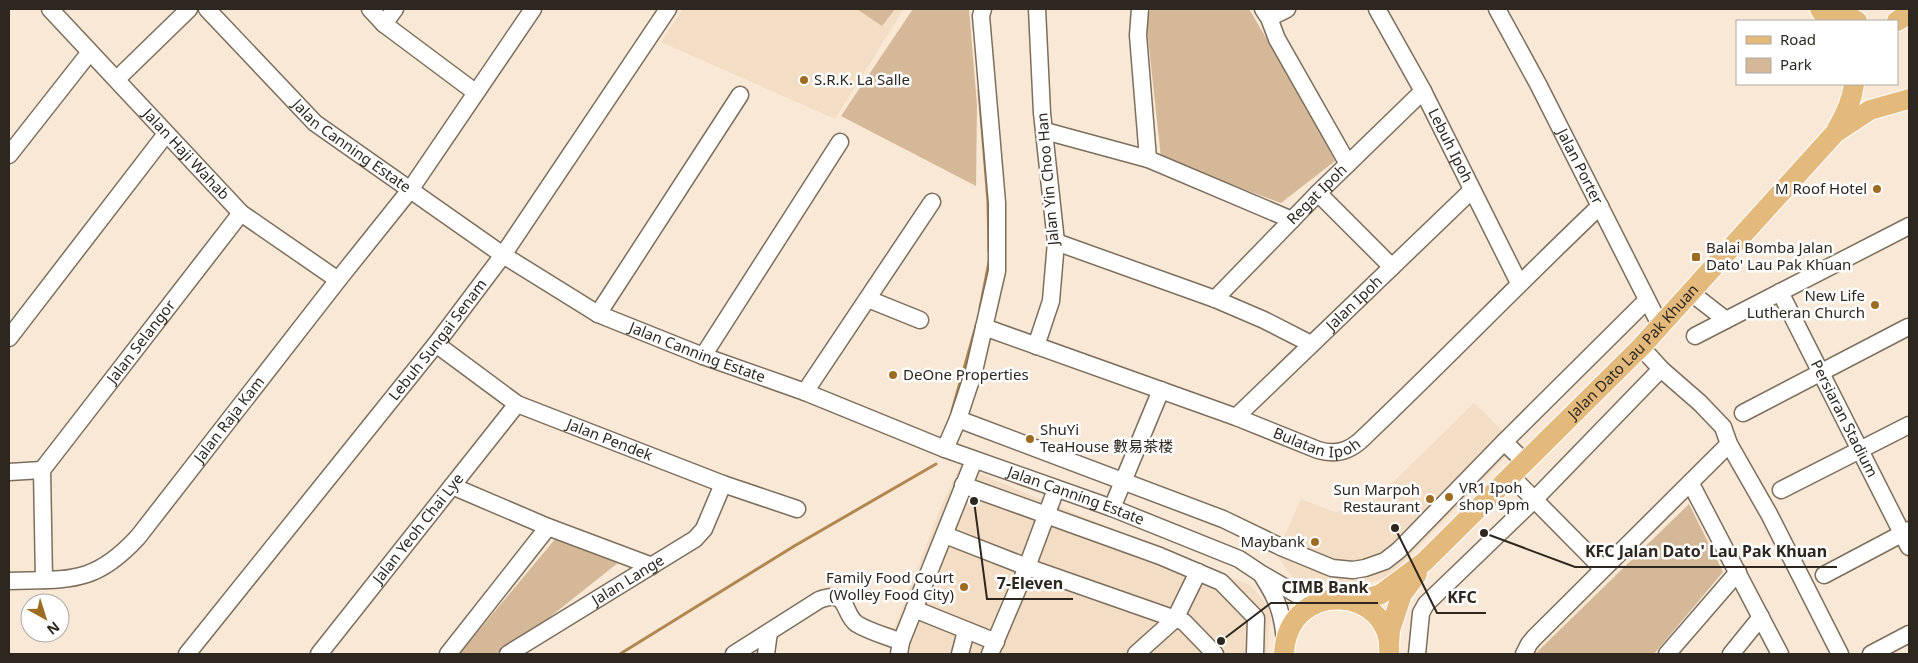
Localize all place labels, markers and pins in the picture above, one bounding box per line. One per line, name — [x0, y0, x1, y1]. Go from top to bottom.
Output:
place label: S.R.K. La Salle — [814, 69, 910, 89]
marker: S.R.K. La Salle — [798, 74, 810, 86]
place label: M Roof Hotel — [1775, 178, 1867, 198]
marker: M Roof Hotel — [1871, 183, 1883, 195]
place label: Balai Bomba Jalan Dato' Lau Pak Khuan — [1706, 237, 1851, 274]
marker: Balai Bomba Jalan Dato' Lau Pak Khuan — [1690, 251, 1702, 263]
place label: New Life Lutheran Church — [1747, 285, 1865, 322]
marker: New Life Lutheran Church — [1869, 299, 1881, 311]
place label: DeOne Properties — [903, 364, 1029, 384]
marker: DeOne Properties — [887, 369, 899, 381]
place label: ShuYi TeaHouse 數易茶楼 — [1040, 419, 1173, 456]
marker: ShuYi TeaHouse 數易茶楼 — [1024, 433, 1036, 445]
place label: VR1 Ipoh shop 9pm — [1459, 477, 1530, 514]
place label: Sun Marpoh Restaurant — [1334, 479, 1421, 516]
marker: VR1 Ipoh shop 9pm — [1443, 491, 1455, 503]
marker: Sun Marpoh Restaurant — [1424, 493, 1436, 505]
place label: Maybank — [1240, 531, 1305, 551]
marker: Maybank — [1309, 536, 1321, 548]
callout: KFC Jalan Dato' Lau Pak Khuan — [1575, 536, 1837, 567]
place label: Family Food Court (Wolley Food City) — [826, 567, 955, 604]
callout: 7-Eleven — [987, 568, 1073, 599]
callout: CIMB Bank — [1271, 572, 1378, 603]
marker: Family Food Court (Wolley Food City) — [958, 581, 970, 593]
callout: KFC — [1437, 582, 1486, 613]

